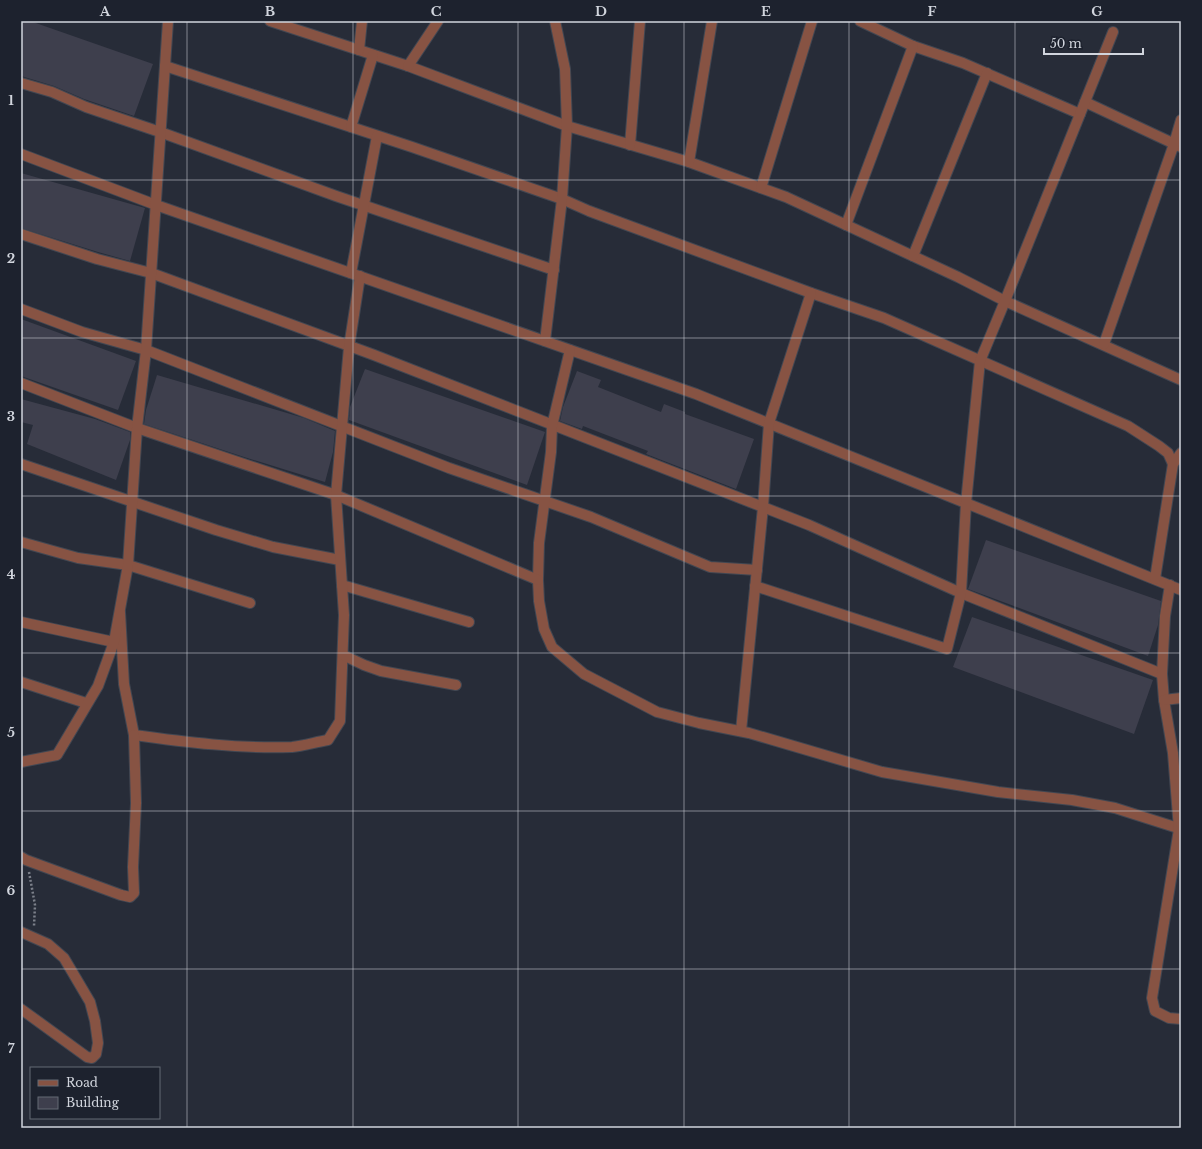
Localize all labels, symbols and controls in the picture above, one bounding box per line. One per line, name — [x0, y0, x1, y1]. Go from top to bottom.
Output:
text: A — [99, 3, 111, 20]
text: B — [265, 3, 275, 20]
text: C — [431, 3, 442, 20]
text: D — [595, 3, 607, 20]
text: E — [761, 3, 771, 20]
text: F — [928, 3, 937, 20]
text: G — [1091, 3, 1103, 20]
scale bar — [1044, 30, 1143, 56]
text: 50 m — [1050, 36, 1082, 51]
text: 1 — [8, 92, 14, 109]
text: 2 — [7, 250, 15, 267]
text: 3 — [7, 408, 15, 425]
text: 4 — [7, 566, 16, 583]
text: 5 — [7, 724, 15, 741]
text: 6 — [7, 882, 16, 899]
text: 7 — [8, 1040, 15, 1057]
legend — [30, 1067, 160, 1119]
text: Road — [66, 1075, 98, 1090]
text: Building — [66, 1095, 120, 1110]

